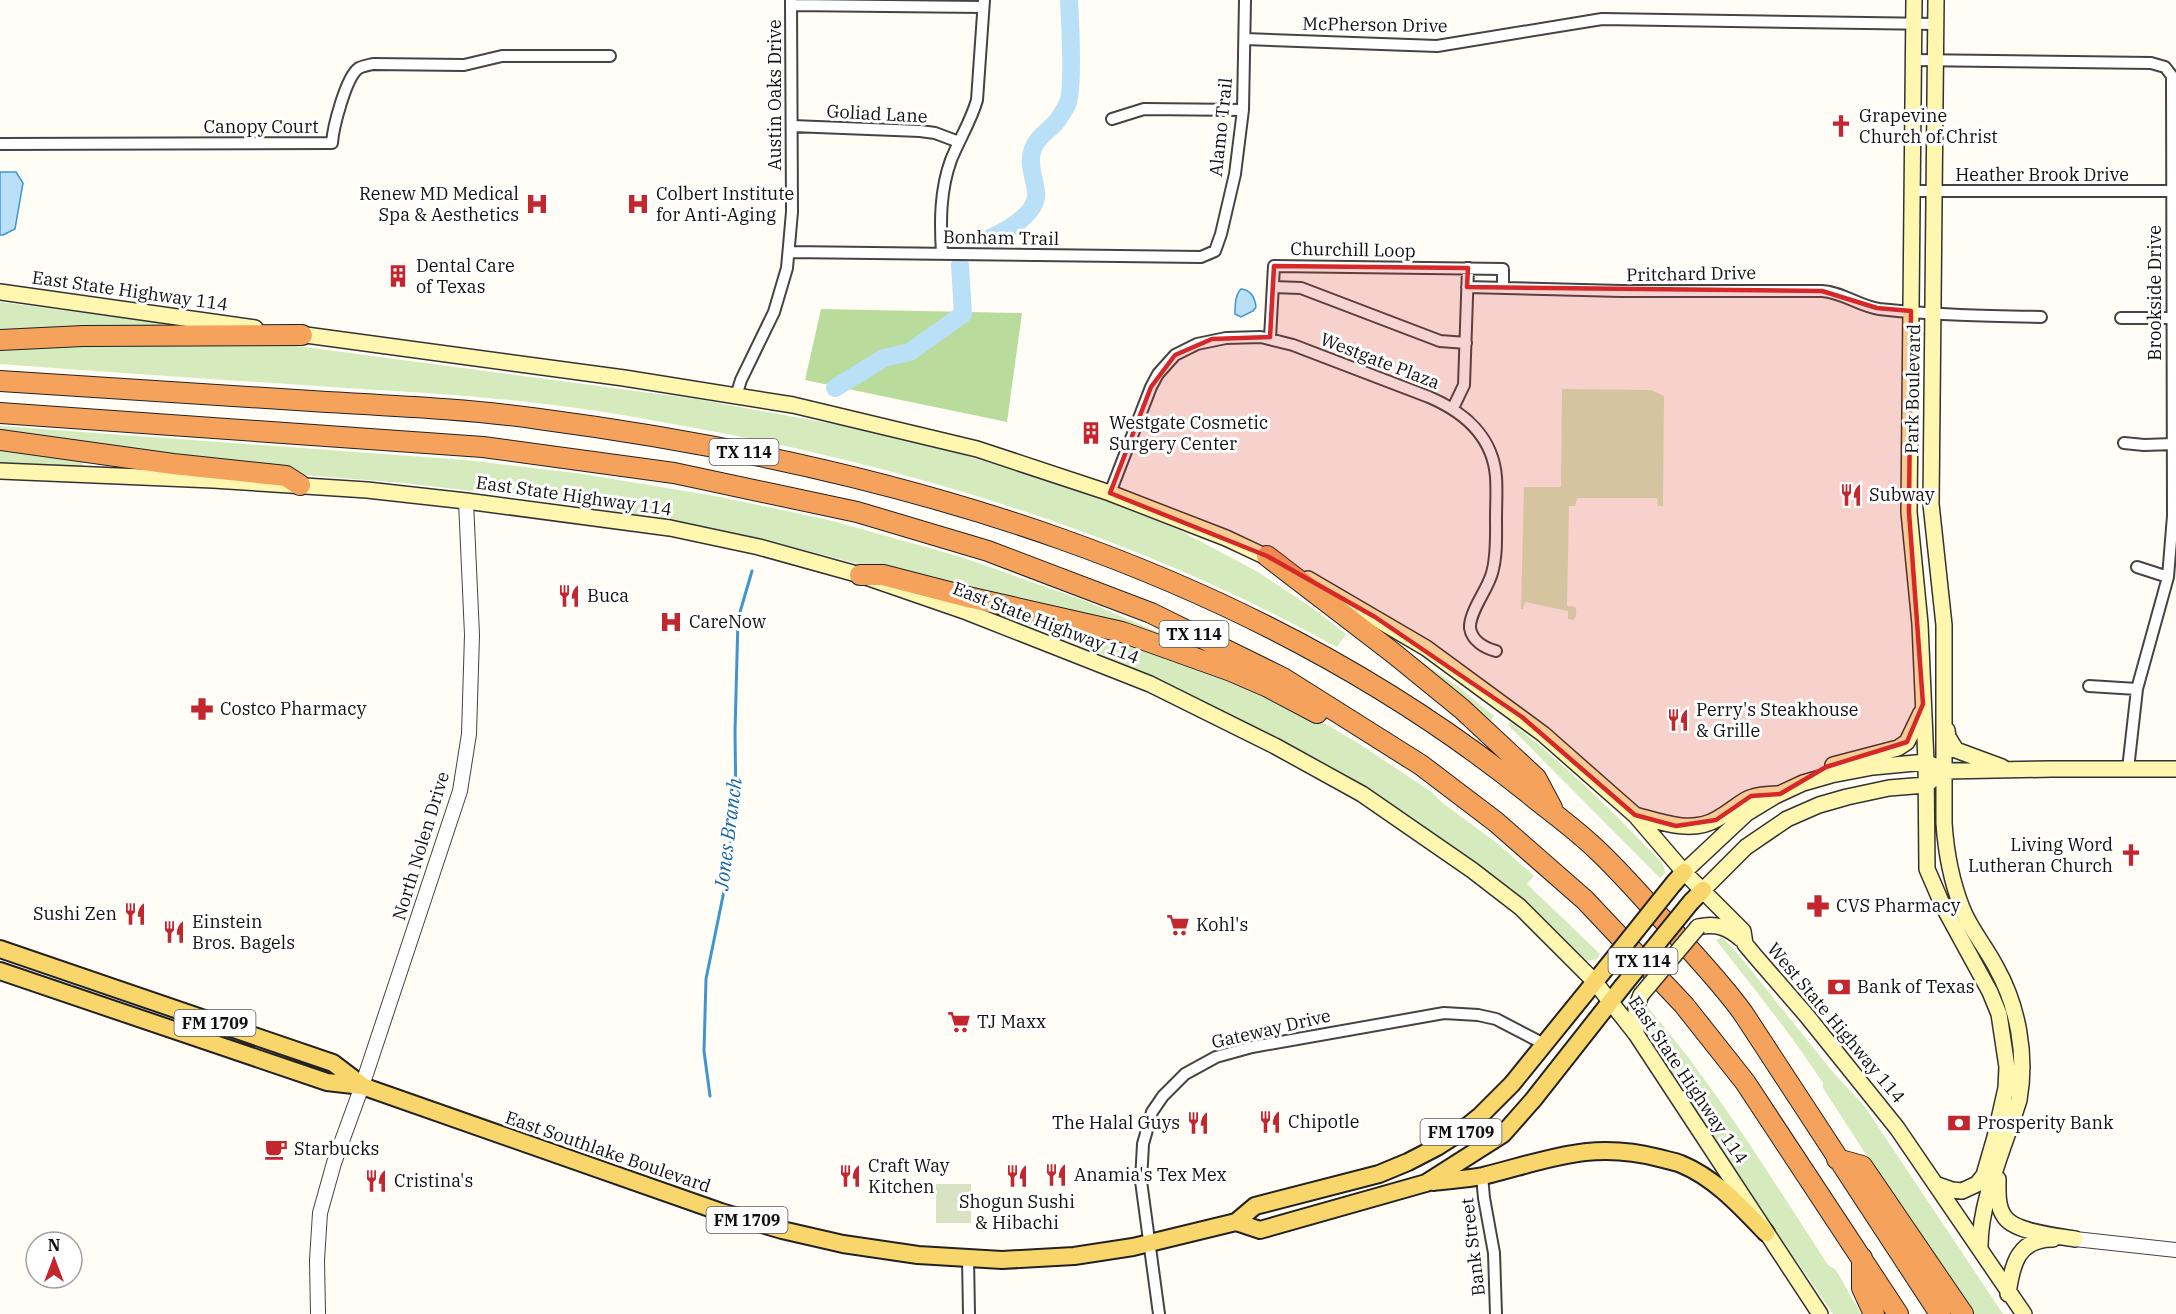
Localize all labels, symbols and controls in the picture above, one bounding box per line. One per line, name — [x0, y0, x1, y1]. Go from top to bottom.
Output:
street label: McPherson Drive — [1302, 12, 1448, 37]
street label: Austin Oaks Drive — [763, 19, 786, 171]
street label: Alamo Trail — [1204, 76, 1237, 177]
street label: Goliad Lane — [826, 99, 928, 128]
place label: Grapevine Church of Christ — [1859, 104, 1998, 148]
church icon: Grapevine Church of Christ — [1828, 113, 1854, 139]
street label: Canopy Court — [203, 115, 319, 138]
street label: Heather Brook Drive — [1955, 163, 2129, 186]
place label: Renew MD Medical Spa & Aesthetics — [359, 182, 519, 226]
place label: Colbert Institute for Anti-Aging — [656, 182, 794, 226]
hospital icon: Renew MD Medical Spa & Aesthetics — [524, 191, 550, 217]
hospital icon: Colbert Institute for Anti-Aging — [625, 191, 651, 217]
street label: Bonham Trail — [943, 225, 1059, 250]
street label: Brookside Drive — [2143, 225, 2166, 361]
street label: Churchill Loop — [1290, 237, 1416, 262]
place label: Dental Care of Texas — [416, 254, 515, 298]
street label: Pritchard Drive — [1626, 261, 1756, 286]
building icon: Dental Care of Texas — [385, 263, 411, 289]
street label: East State Highway 114 — [31, 265, 230, 316]
street label: Park Boulevard — [1900, 324, 1925, 454]
street label: Westgate Plaza — [1317, 327, 1443, 394]
place label: Westgate Cosmetic Surgery Center — [1109, 411, 1268, 455]
building icon: Westgate Cosmetic Surgery Center — [1078, 420, 1104, 446]
road number: TX 114 — [710, 439, 778, 465]
street label: East State Highway 114 — [475, 470, 674, 521]
restaurant icon: Subway — [1838, 482, 1864, 508]
place label: Subway — [1869, 483, 1935, 506]
street label: East State Highway 114 — [950, 576, 1143, 669]
restaurant icon: Buca — [556, 583, 582, 609]
place label: Buca — [587, 584, 629, 607]
hospital icon: CareNow — [658, 609, 684, 635]
place label: CareNow — [689, 610, 766, 633]
road number: TX 114 — [1160, 621, 1228, 647]
pharmacy icon: Costco Pharmacy — [189, 696, 215, 722]
place label: Costco Pharmacy — [220, 697, 367, 720]
place label: Perry's Steakhouse & Grille — [1696, 698, 1858, 742]
restaurant icon: Perry's Steakhouse & Grille — [1665, 707, 1691, 733]
street label: North Nolen Drive — [387, 769, 454, 923]
water label: Jones Branch — [707, 776, 748, 893]
place label: Living Word Lutheran Church — [1968, 833, 2113, 877]
church icon: Living Word Lutheran Church — [2118, 842, 2144, 868]
pharmacy icon: CVS Pharmacy — [1805, 893, 1831, 919]
place label: CVS Pharmacy — [1836, 894, 1961, 917]
restaurant icon: Sushi Zen — [122, 901, 148, 927]
place label: Sushi Zen — [33, 902, 117, 925]
place label: Einstein Bros. Bagels — [192, 910, 295, 954]
supermarket icon: Kohl's — [1165, 912, 1191, 938]
place label: Kohl's — [1196, 913, 1248, 936]
restaurant icon: Einstein Bros. Bagels — [161, 919, 187, 945]
street label: West State Highway 114 — [1762, 938, 1910, 1108]
road number: TX 114 — [1608, 948, 1678, 974]
bank icon: Bank of Texas — [1826, 974, 1852, 1000]
place label: Bank of Texas — [1857, 975, 1975, 998]
street label: East State Highway 114 — [1624, 991, 1753, 1168]
street label: Gateway Drive — [1209, 1004, 1333, 1053]
supermarket icon: TJ Maxx — [946, 1009, 972, 1035]
road number: FM 1709 — [174, 1010, 256, 1036]
place label: TJ Maxx — [977, 1010, 1046, 1033]
street label: East Southlake Boulevard — [502, 1106, 714, 1198]
restaurant icon: Chipotle — [1257, 1109, 1283, 1135]
restaurant icon: The Halal Guys — [1185, 1110, 1211, 1136]
place label: Chipotle — [1288, 1110, 1359, 1133]
bank icon: Prosperity Bank — [1946, 1110, 1972, 1136]
place label: The Halal Guys — [1052, 1111, 1180, 1134]
place label: Prosperity Bank — [1977, 1111, 2114, 1134]
road number: FM 1709 — [1420, 1119, 1502, 1145]
cafe icon: Starbucks — [263, 1136, 289, 1162]
place label: Starbucks — [294, 1137, 379, 1160]
place label: Craft Way Kitchen — [868, 1154, 950, 1198]
restaurant icon: Anamia's Tex Mex — [1043, 1162, 1069, 1188]
restaurant icon: Craft Way Kitchen — [837, 1163, 863, 1189]
restaurant icon: Shogun Sushi & Hibachi — [1004, 1163, 1030, 1189]
place label: Anamia's Tex Mex — [1074, 1163, 1227, 1186]
restaurant icon: Cristina's — [363, 1168, 389, 1194]
place label: Cristina's — [394, 1169, 473, 1192]
place label: Shogun Sushi & Hibachi — [959, 1190, 1075, 1234]
street label: Bank Street — [1455, 1197, 1490, 1297]
road number: FM 1709 — [706, 1207, 788, 1233]
north arrow — [24, 1230, 84, 1290]
text: N — [48, 1235, 60, 1255]

